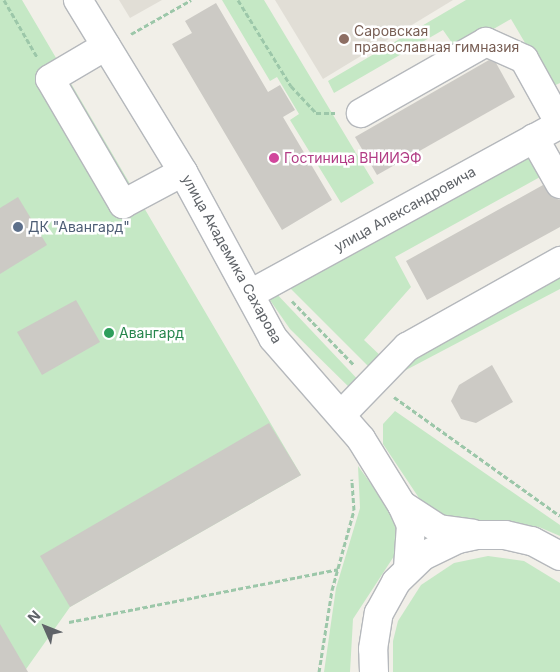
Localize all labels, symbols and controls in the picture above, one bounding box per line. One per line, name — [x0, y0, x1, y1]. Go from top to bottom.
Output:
place label: Саровская православная гимназия — [354, 23, 519, 56]
marker: Саровская православная гимназия — [338, 33, 350, 45]
place label: Гостиница ВНИИЭФ — [284, 150, 422, 166]
marker: Гостиница ВНИИЭФ — [268, 152, 280, 164]
street label: улица Александровича — [331, 163, 479, 255]
street label: улица Академика Сахарова — [178, 172, 286, 346]
place label: ДК "Авангард" — [28, 219, 130, 235]
marker: ДК "Авангард" — [12, 221, 24, 233]
place label: Авангард — [119, 325, 184, 341]
marker: Авангард — [103, 327, 115, 339]
north arrow — [20, 602, 70, 652]
text: N — [24, 606, 44, 626]

